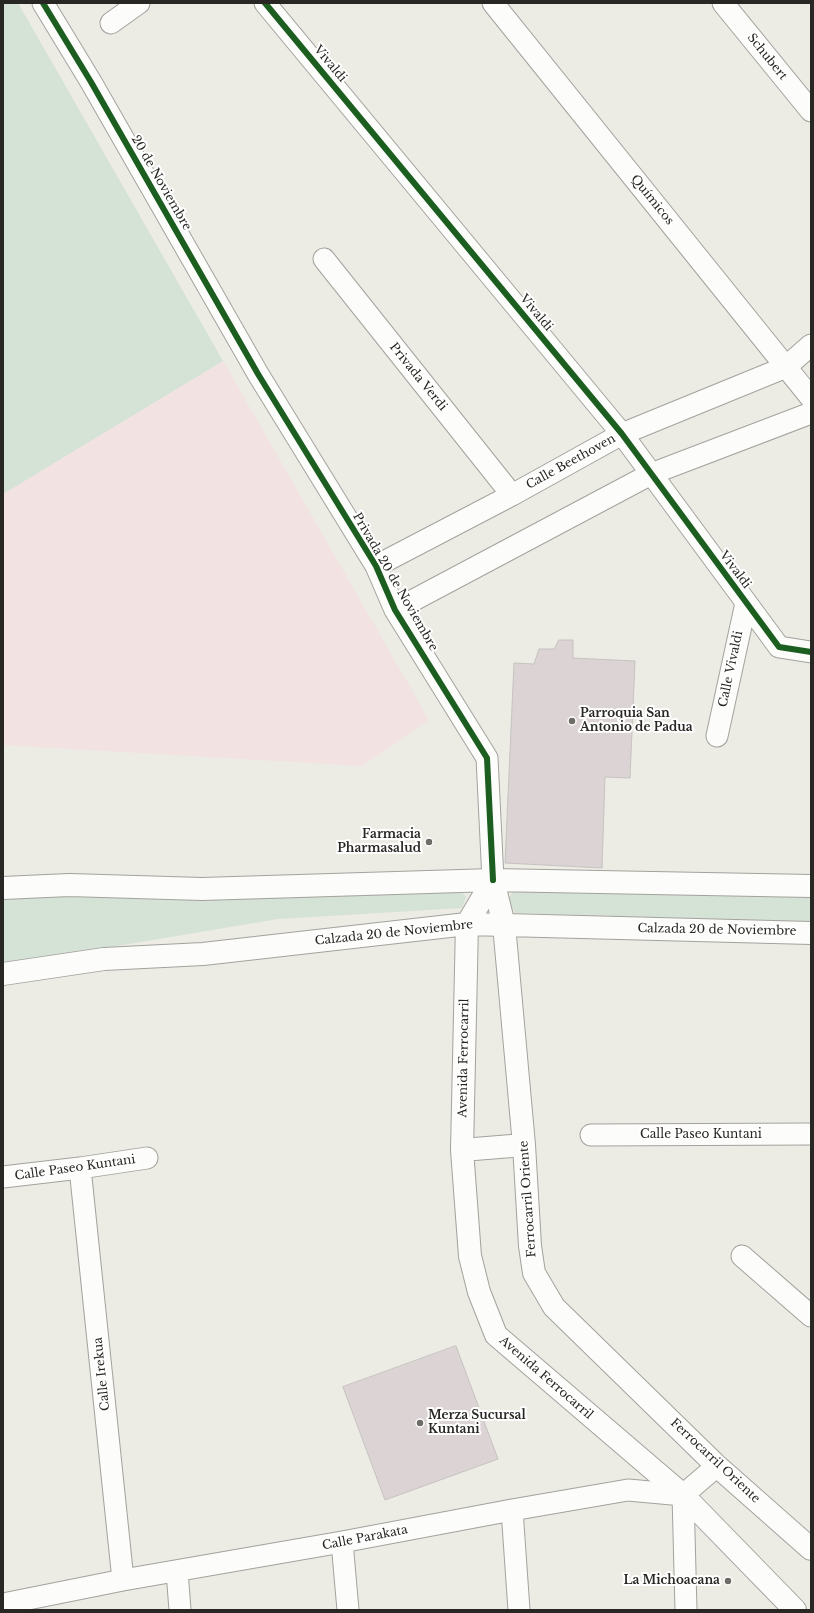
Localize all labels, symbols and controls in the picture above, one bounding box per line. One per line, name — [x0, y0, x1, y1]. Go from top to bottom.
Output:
street label: Schubert — [744, 31, 790, 83]
street label: Vivaldi — [311, 43, 349, 85]
street label: 20 de Noviembre — [128, 133, 194, 233]
street label: Químicos — [627, 172, 677, 228]
street label: Vivaldi — [517, 292, 555, 334]
street label: Privada Verdi — [386, 340, 450, 414]
street label: Calle Beethoven — [524, 431, 618, 493]
street label: Privada 20 de Noviembre — [349, 510, 441, 654]
street label: Vivaldi — [716, 548, 754, 592]
street label: Calle Vivaldi — [716, 630, 746, 708]
place label: Parroquia San Antonio de Padua — [580, 707, 693, 735]
marker: Parroquia San Antonio de Padua — [567, 716, 577, 726]
place label: Farmacia Pharmasalud — [337, 828, 421, 856]
marker: Farmacia Pharmasalud — [424, 837, 434, 847]
street label: Calzada 20 de Noviembre — [314, 918, 474, 948]
street label: Calzada 20 de Noviembre — [637, 921, 797, 939]
street label: Avenida Ferrocarril — [456, 998, 472, 1118]
street label: Calle Paseo Kuntani — [640, 1128, 762, 1142]
street label: Ferrocarril Oriente — [517, 1140, 539, 1258]
street label: Calle Paseo Kuntani — [14, 1152, 136, 1184]
street label: Avenida Ferrocarril — [496, 1333, 596, 1423]
street label: Calle Irekua — [91, 1336, 113, 1412]
place label: Merza Sucursal Kuntani — [428, 1409, 526, 1437]
street label: Ferrocarril Oriente — [667, 1416, 763, 1506]
marker: Merza Sucursal Kuntani — [415, 1418, 425, 1428]
street label: Calle Parakata — [321, 1523, 409, 1553]
place label: La Michoacana — [623, 1574, 720, 1588]
marker: La Michoacana — [723, 1576, 733, 1586]

